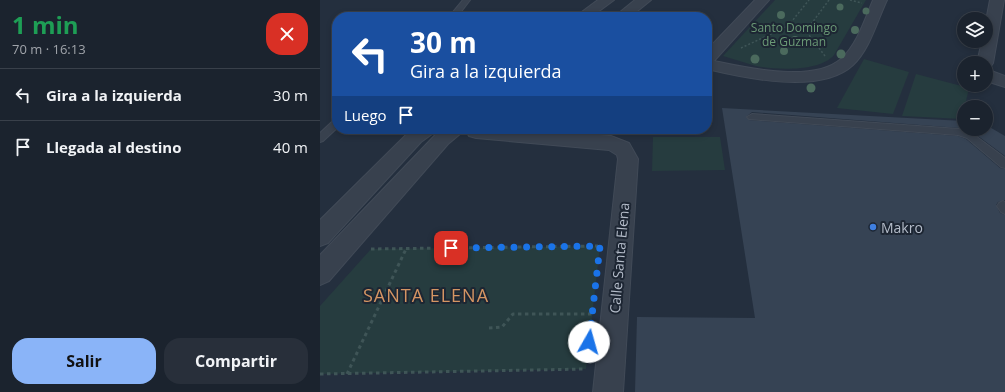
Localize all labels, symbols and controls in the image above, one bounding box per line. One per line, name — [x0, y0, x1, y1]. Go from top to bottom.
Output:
text: 1 min — [12, 8, 79, 41]
map controls — [957, 12, 993, 136]
button: layers — [957, 12, 993, 48]
button: close — [266, 13, 308, 55]
park label: Santo Domingo de Guzman — [751, 19, 837, 50]
text: 30 m — [410, 23, 477, 61]
icon: left — [344, 28, 396, 80]
text: 70 m · 16:13 — [12, 40, 86, 58]
button: + — [957, 56, 993, 92]
text: Gira a la izquierda — [410, 59, 562, 83]
icon: left — [12, 84, 34, 106]
text: Gira a la izquierda — [46, 85, 182, 105]
text: 30 m — [273, 85, 308, 105]
button: − — [957, 100, 993, 136]
icon: arrive — [395, 104, 417, 126]
text: Luego — [344, 105, 387, 125]
icon: arrive — [12, 136, 34, 158]
text: Llegada al destino — [46, 137, 181, 157]
text: 40 m — [273, 137, 308, 157]
street label: Calle Santa Elena — [605, 202, 633, 314]
place label: Makro — [881, 218, 923, 237]
marker: Makro — [868, 222, 878, 232]
pin — [434, 231, 468, 265]
icon: arrive — [440, 237, 462, 259]
district label: SANTA ELENA — [363, 283, 489, 307]
position arrow — [568, 321, 610, 363]
button: Salir — [12, 338, 156, 384]
button: Compartir — [164, 338, 308, 384]

